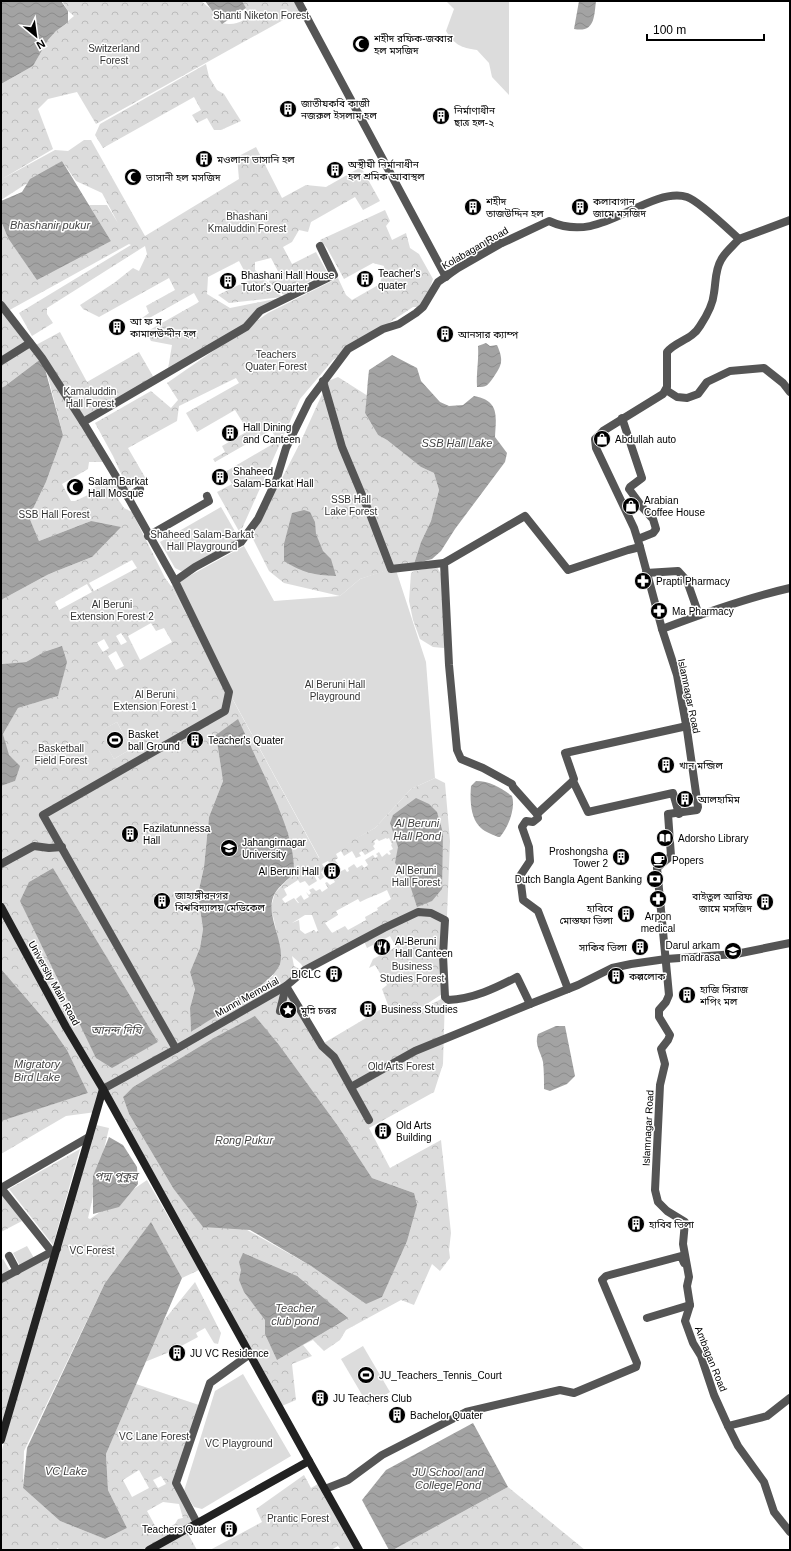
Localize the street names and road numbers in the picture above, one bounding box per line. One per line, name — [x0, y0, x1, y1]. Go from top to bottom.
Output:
street label: Kolabagan Road — [440, 225, 510, 271]
street label: Islamnagar Road — [676, 658, 702, 734]
street label: University Main Road — [26, 939, 82, 1027]
street label: Munni Memorial — [213, 975, 281, 1019]
street label: Islamnagar Road — [641, 1090, 655, 1166]
street label: Ambagan Road — [693, 1325, 729, 1393]

